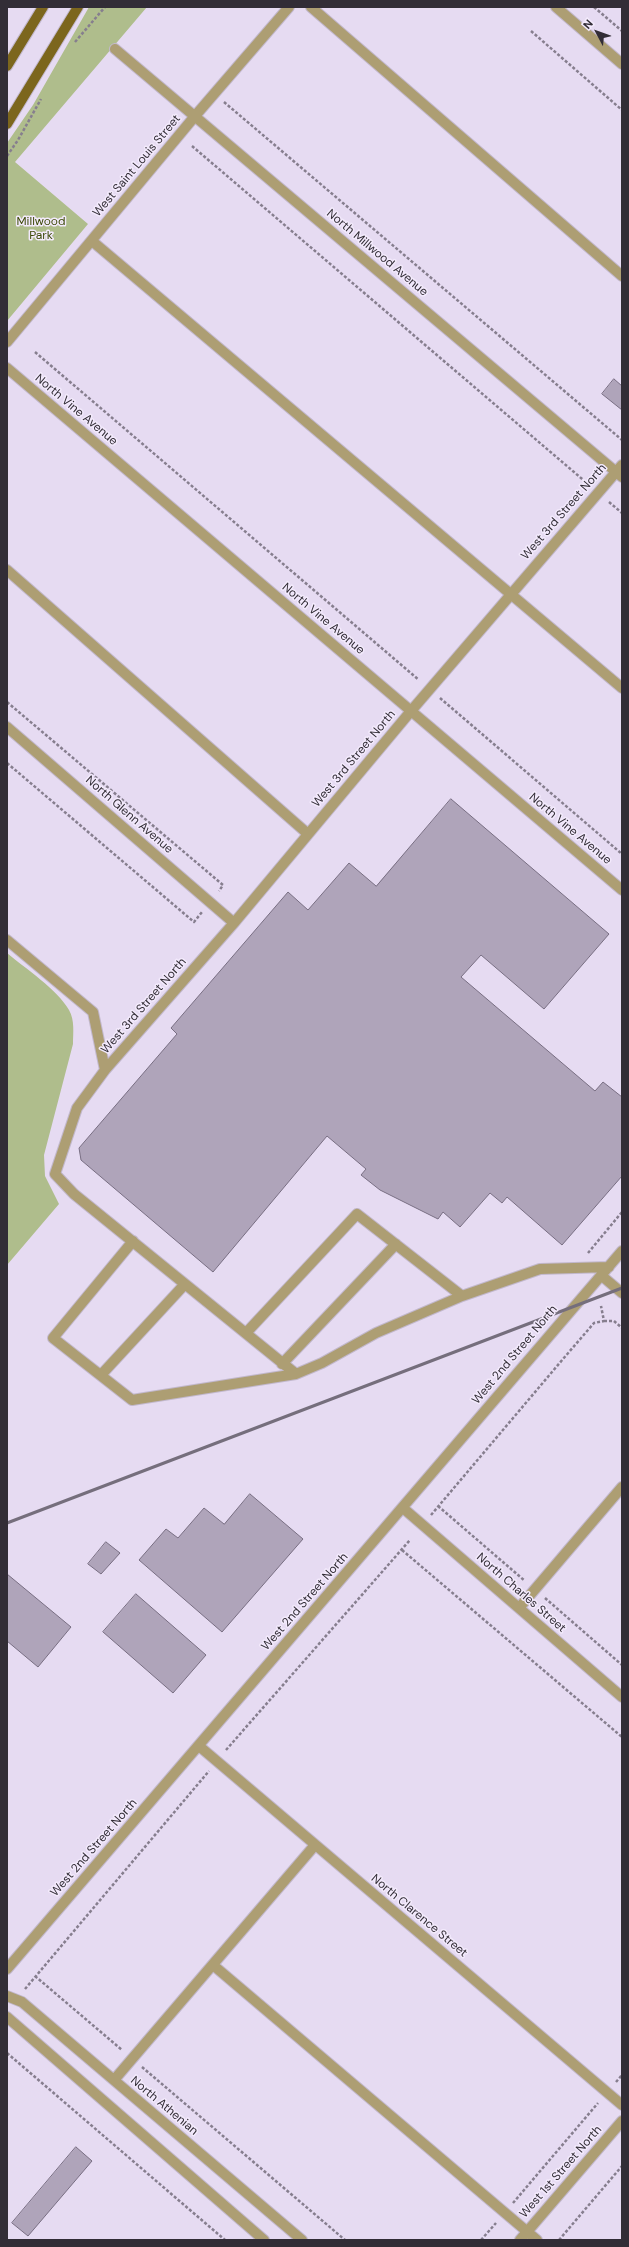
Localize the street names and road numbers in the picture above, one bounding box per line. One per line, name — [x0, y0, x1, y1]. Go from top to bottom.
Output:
street label: West Saint Louis Street — [90, 112, 184, 220]
street label: North Millwood Avenue — [323, 206, 431, 300]
street label: North Vine Avenue — [32, 371, 120, 449]
street label: West 3rd Street North — [518, 461, 610, 563]
street label: North Vine Avenue — [279, 580, 367, 658]
street label: West 3rd Street North — [309, 708, 399, 810]
street label: North Glenn Avenue — [82, 773, 176, 857]
street label: North Vine Avenue — [526, 790, 614, 868]
street label: West 3rd Street North — [98, 955, 190, 1057]
street label: West 2nd Street North — [469, 1303, 561, 1407]
street label: West 2nd Street North — [259, 1550, 351, 1654]
street label: North Charles Street — [473, 1550, 569, 1636]
street label: West 2nd Street North — [48, 1796, 140, 1900]
street label: North Clarence Street — [368, 1872, 470, 1960]
street label: North Athenian — [127, 2074, 201, 2138]
street label: West 1st Street North — [517, 2123, 605, 2221]

